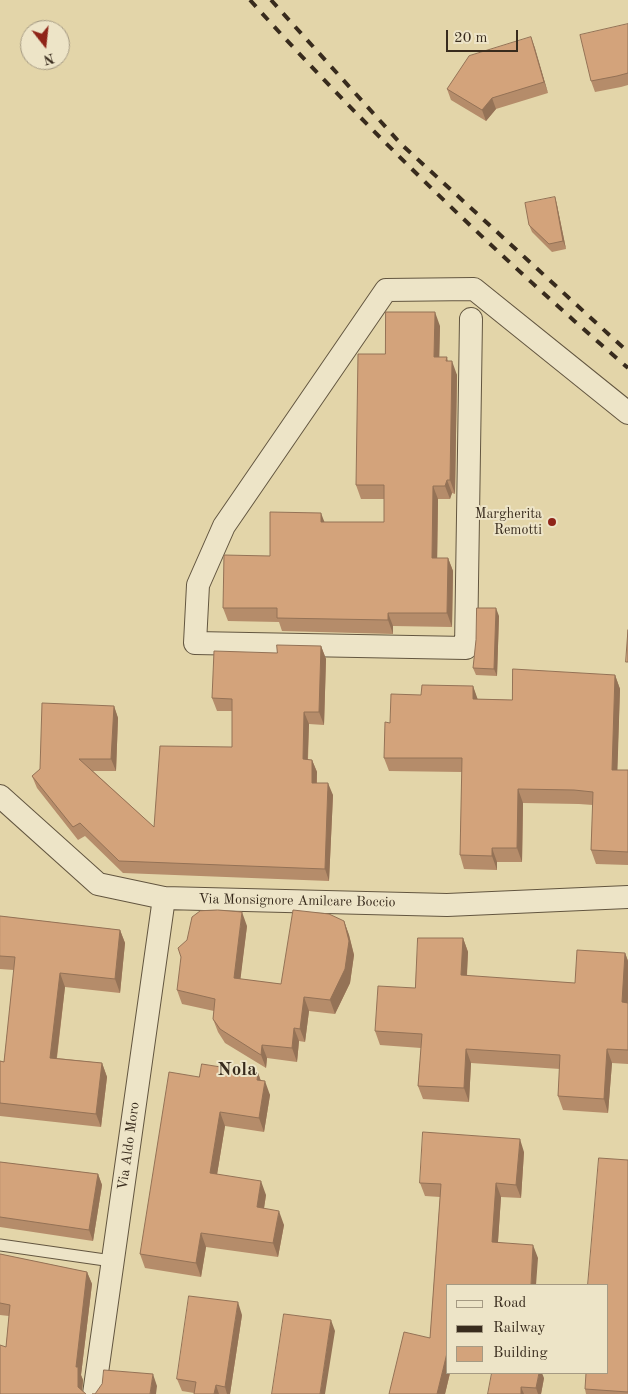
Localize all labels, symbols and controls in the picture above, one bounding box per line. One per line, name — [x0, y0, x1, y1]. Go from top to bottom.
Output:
north arrow — [20, 20, 70, 70]
scale bar — [448, 20, 520, 52]
text: 20 m — [454, 31, 488, 46]
text: N — [42, 50, 56, 67]
place label: Margherita Remotti — [475, 506, 542, 538]
marker: Margherita Remotti — [546, 516, 558, 528]
street label: Via Monsignore Amilcare Boccio — [198, 891, 396, 911]
district label: Nola — [217, 1059, 257, 1081]
street label: Via Aldo Moro — [115, 1101, 143, 1191]
legend — [446, 1284, 608, 1374]
text: Road — [493, 1296, 526, 1311]
text: Railway — [493, 1321, 546, 1336]
text: Building — [493, 1346, 548, 1361]

